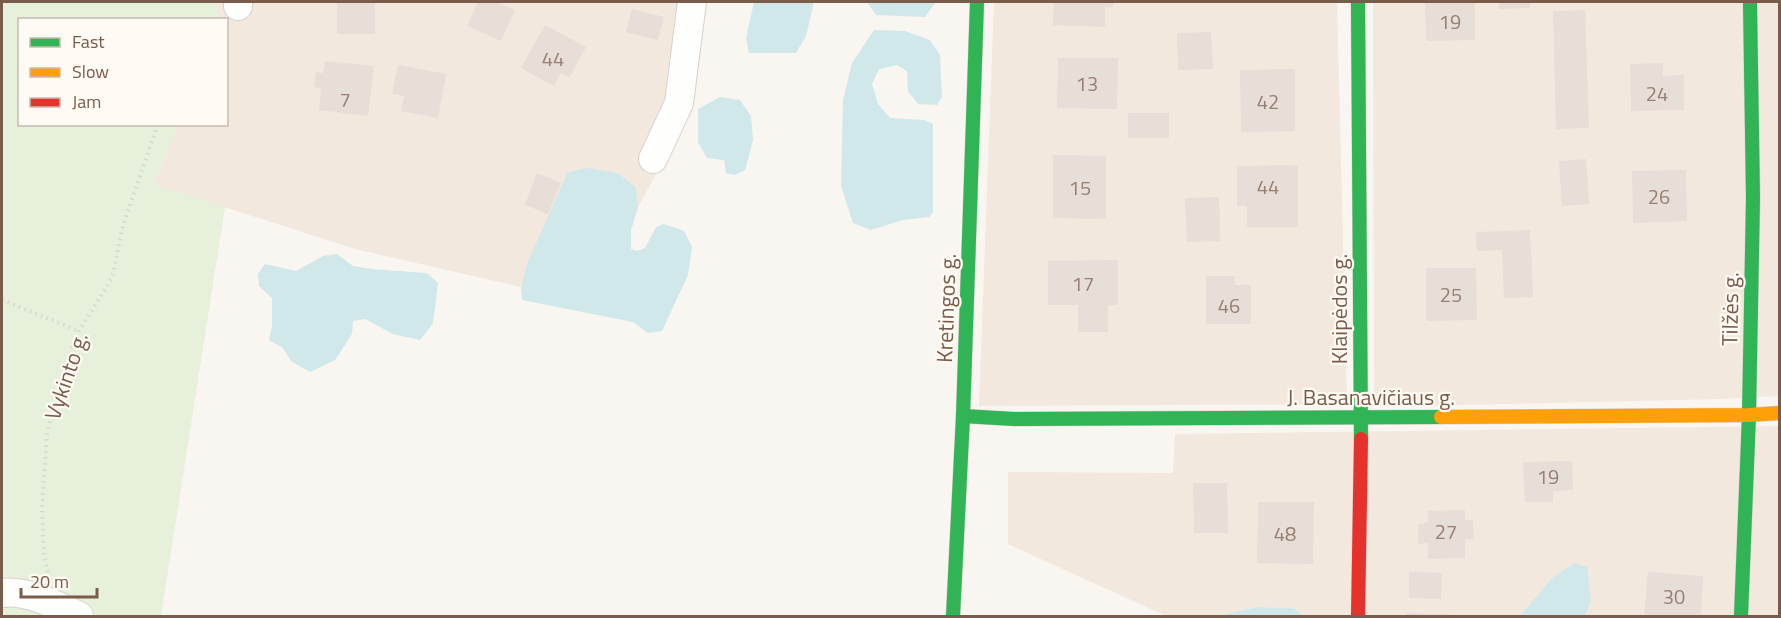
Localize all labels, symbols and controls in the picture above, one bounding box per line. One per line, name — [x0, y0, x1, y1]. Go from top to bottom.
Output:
house number: 19 — [1439, 6, 1461, 37]
legend — [18, 18, 228, 126]
text: Fast — [72, 28, 105, 55]
house number: 44 — [542, 43, 564, 74]
text: Slow — [72, 58, 109, 85]
house number: 13 — [1076, 68, 1098, 99]
house number: 24 — [1646, 78, 1668, 109]
house number: 7 — [339, 84, 351, 115]
house number: 42 — [1257, 86, 1279, 117]
text: Jam — [72, 88, 101, 115]
house number: 44 — [1257, 171, 1279, 202]
house number: 15 — [1069, 172, 1091, 203]
house number: 26 — [1648, 181, 1670, 212]
street label: Kretingos g. — [927, 253, 965, 363]
street label: Klaipėdos g. — [1322, 254, 1356, 364]
house number: 17 — [1072, 268, 1094, 299]
street label: Tilžės g. — [1712, 272, 1748, 346]
house number: 25 — [1440, 279, 1462, 310]
house number: 46 — [1218, 290, 1240, 321]
street label: Vykinto g. — [35, 328, 97, 424]
street label: J. Basanavičiaus g. — [1287, 380, 1455, 414]
house number: 19 — [1537, 461, 1559, 492]
house number: 27 — [1435, 516, 1457, 547]
house number: 48 — [1274, 518, 1296, 549]
scale bar — [21, 561, 98, 599]
text: 20 m — [30, 568, 69, 595]
house number: 30 — [1663, 581, 1685, 612]

